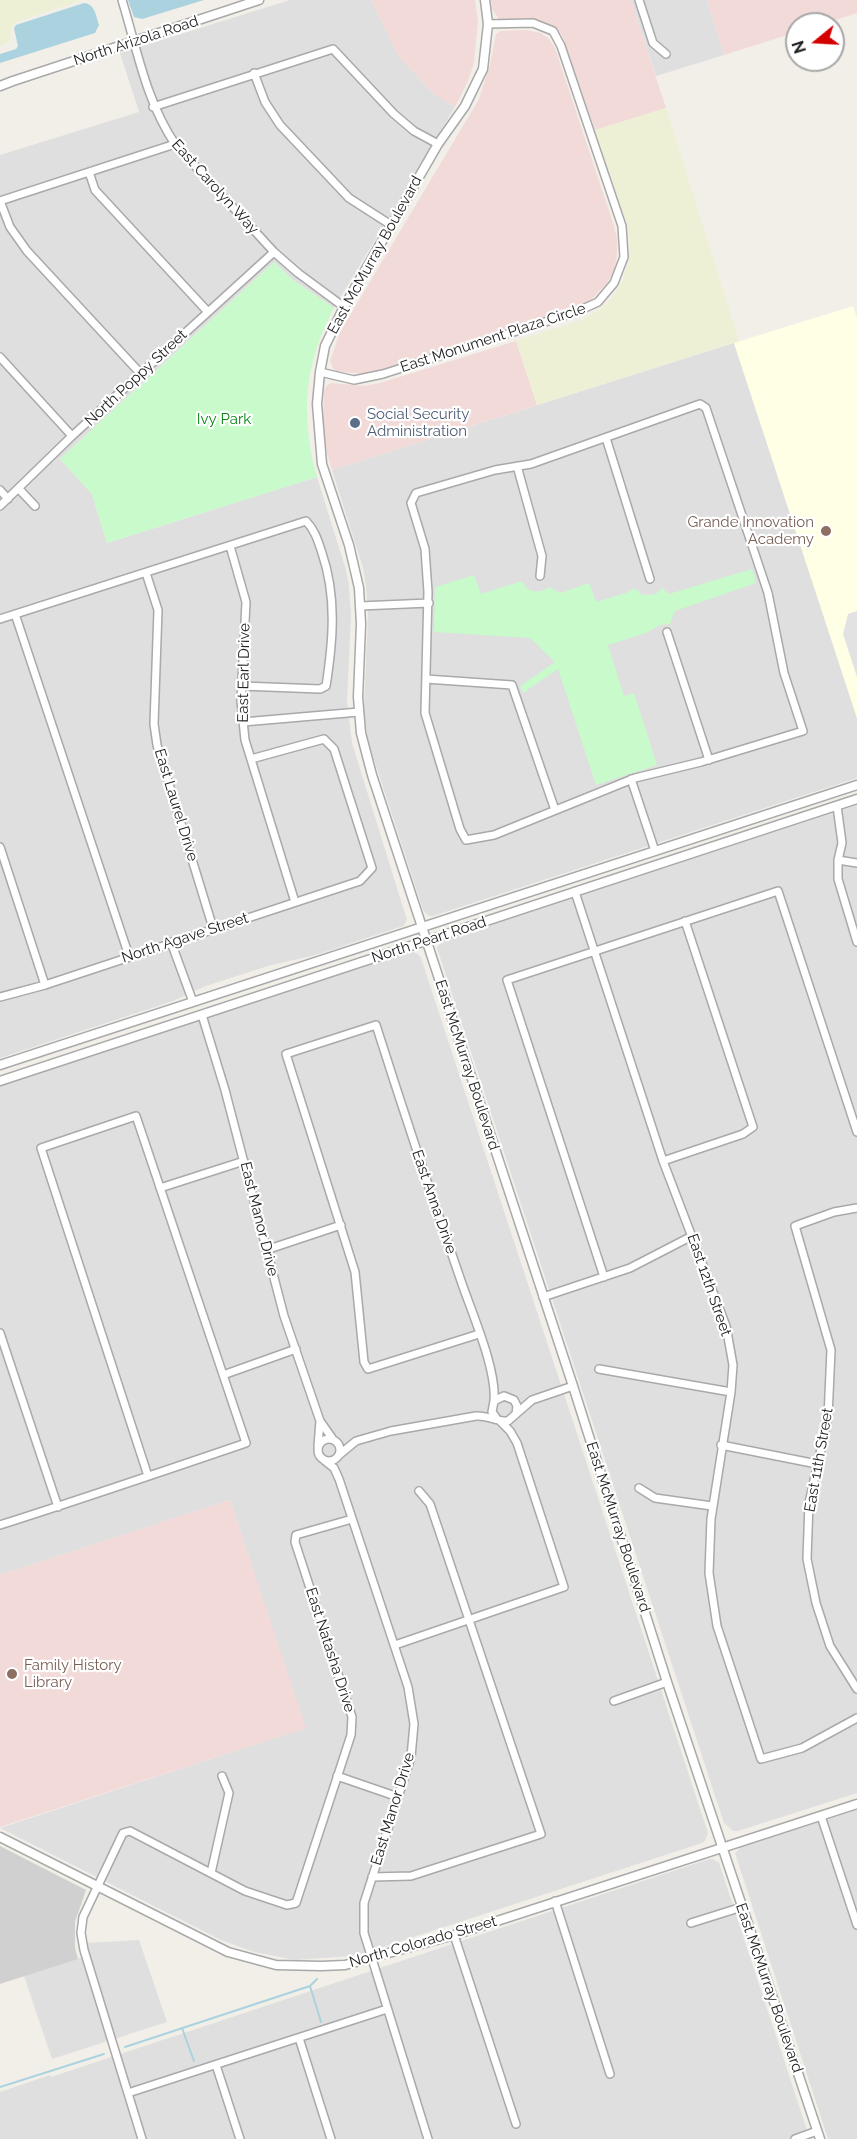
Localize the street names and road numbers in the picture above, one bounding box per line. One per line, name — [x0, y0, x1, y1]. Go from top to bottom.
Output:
street label: North Arizola Road — [71, 12, 201, 70]
street label: East Carolyn Way — [168, 136, 262, 238]
street label: East McMurray Boulevard — [324, 173, 426, 337]
street label: East Monument Plaza Circle — [398, 300, 588, 376]
street label: North Poppy Street — [81, 326, 191, 430]
street label: East Earl Drive — [234, 623, 254, 723]
street label: East Laurel Drive — [150, 747, 202, 863]
street label: North Agave Street — [119, 909, 251, 967]
street label: North Peart Road — [369, 913, 489, 967]
street label: East McMurray Boulevard — [431, 978, 503, 1152]
street label: East Anna Drive — [408, 1148, 460, 1256]
street label: East Manor Drive — [236, 1160, 282, 1278]
street label: East 12th Street — [683, 1232, 735, 1338]
street label: East 11th Street — [801, 1407, 837, 1513]
street label: East McMurray Boulevard — [582, 1440, 654, 1614]
street label: East Natasha Drive — [301, 1585, 359, 1715]
street label: East Manor Drive — [367, 1750, 419, 1868]
street label: East McMurray Boulevard — [732, 1901, 806, 2075]
street label: North Colorado Street — [347, 1912, 499, 1972]

